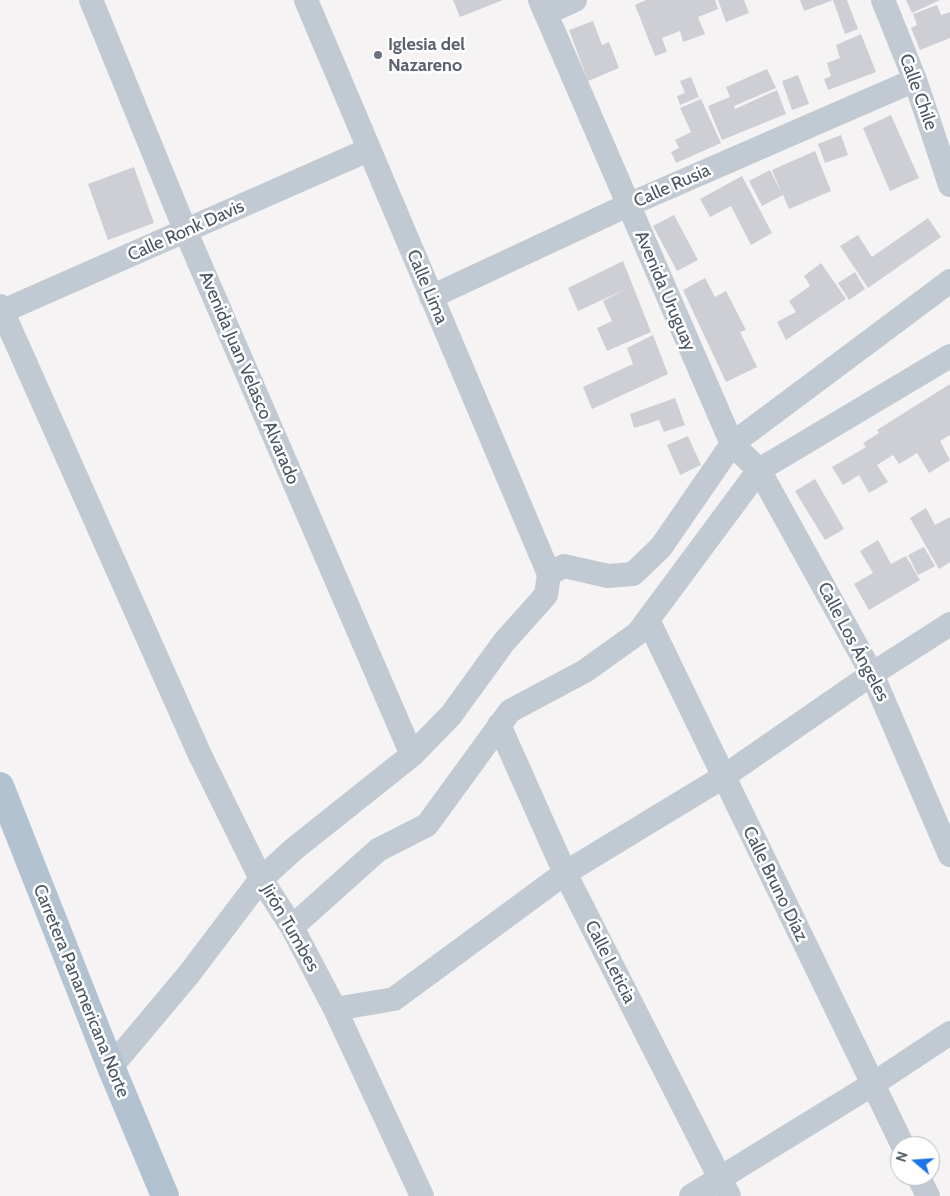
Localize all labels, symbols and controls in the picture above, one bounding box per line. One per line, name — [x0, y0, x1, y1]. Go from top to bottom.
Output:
place label: Iglesia del Nazareno — [388, 34, 465, 76]
marker: Iglesia del Nazareno — [372, 49, 384, 61]
street label: Calle Chile — [894, 51, 942, 133]
street label: Calle Rusia — [630, 160, 714, 212]
street label: Calle Ronk Davis — [124, 196, 248, 266]
street label: Avenida Uruguay — [630, 228, 700, 354]
street label: Calle Lima — [402, 247, 452, 327]
street label: Avenida Juan Velasco Alvarado — [194, 268, 304, 488]
street label: Calle Los Ángeles — [813, 579, 893, 705]
street label: Calle Bruno Díaz — [738, 823, 812, 945]
street label: Jirón Tumbes — [256, 880, 324, 976]
street label: Carretera Panamericana Norte — [28, 881, 134, 1101]
street label: Calle Leticia — [580, 917, 640, 1007]
north arrow — [890, 1136, 940, 1186]
text: N — [892, 1149, 912, 1164]

